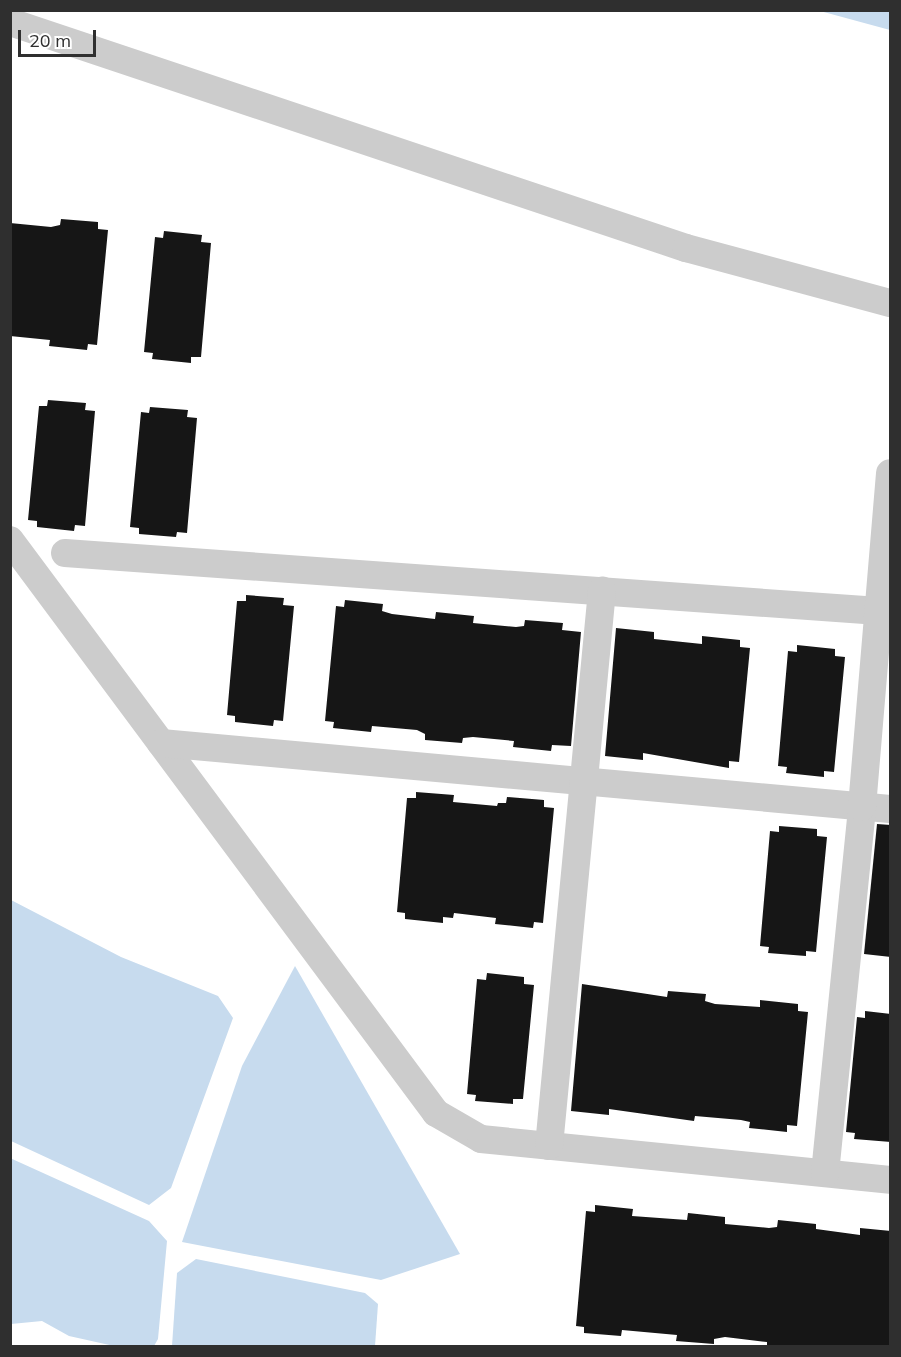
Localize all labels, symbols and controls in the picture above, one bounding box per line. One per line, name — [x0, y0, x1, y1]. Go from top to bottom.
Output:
scale bar — [21, 18, 99, 56]
text: 20 m — [29, 29, 71, 52]

